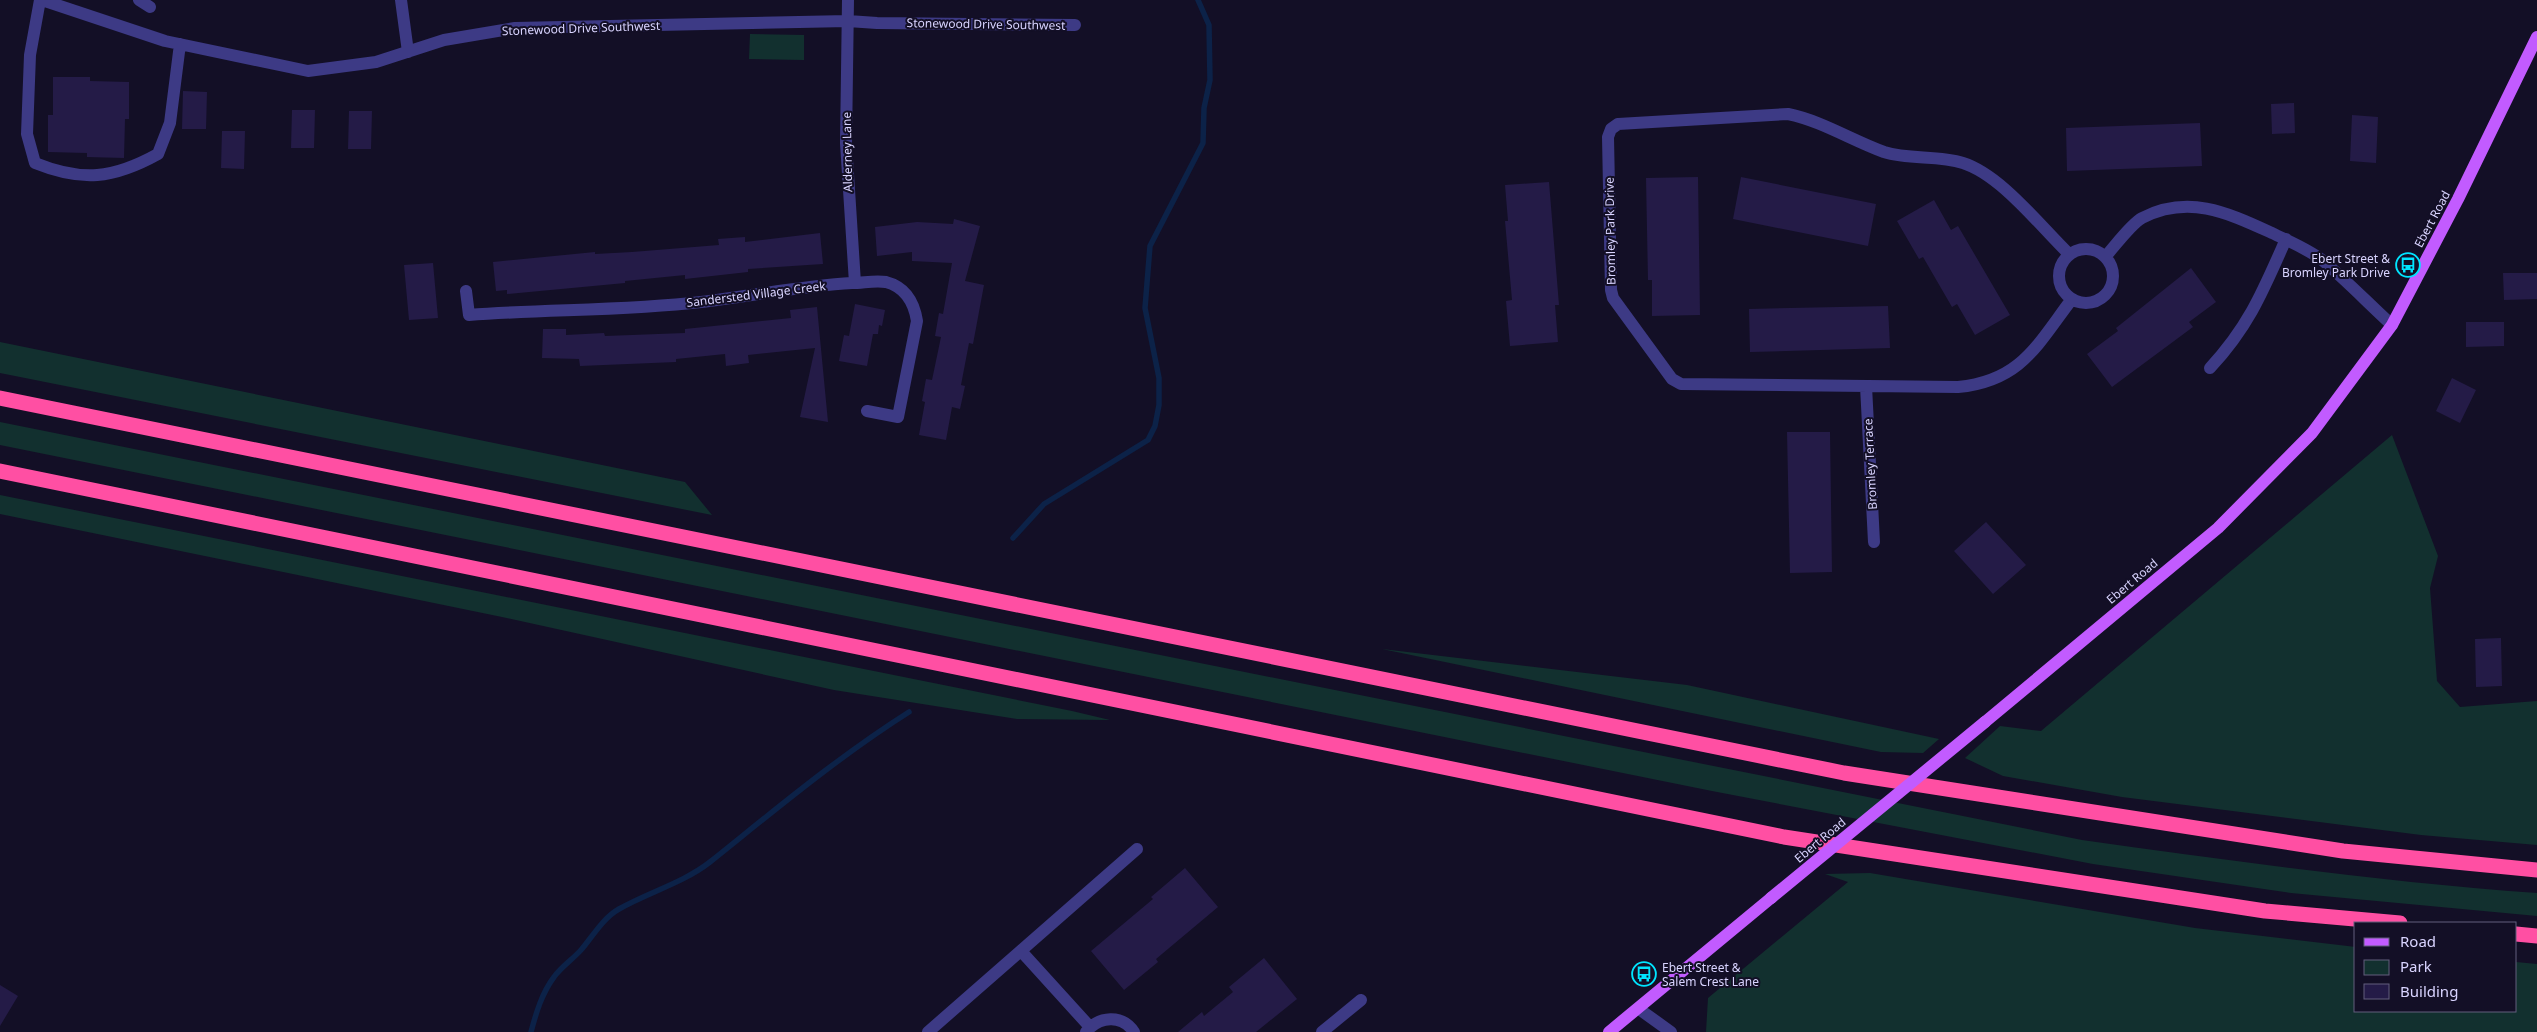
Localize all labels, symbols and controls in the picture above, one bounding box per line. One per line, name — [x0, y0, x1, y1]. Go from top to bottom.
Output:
street label: Stonewood Drive Southwest — [907, 14, 1066, 34]
street label: Stonewood Drive Southwest — [501, 17, 661, 39]
street label: Alderney Lane — [838, 112, 856, 192]
street label: Bromley Park Drive — [1601, 177, 1619, 285]
street label: Ebert Road — [2410, 188, 2454, 250]
place label: Ebert Street & Bromley Park Drive — [2282, 250, 2390, 281]
bus stop icon: Ebert Street & Bromley Park Drive — [2395, 252, 2421, 278]
street label: Sandersted Village Creek — [686, 277, 827, 311]
street label: Bromley Terrace — [1859, 418, 1881, 510]
street label: Ebert Road — [2103, 555, 2161, 607]
street label: Ebert Road — [1791, 814, 1849, 866]
legend — [2354, 922, 2517, 1012]
text: Road — [2400, 931, 2436, 951]
text: Park — [2400, 956, 2432, 976]
place label: Ebert Street & Salem Crest Lane — [1662, 959, 1759, 990]
bus stop icon: Ebert Street & Salem Crest Lane — [1631, 961, 1657, 987]
text: Building — [2400, 981, 2458, 1001]

